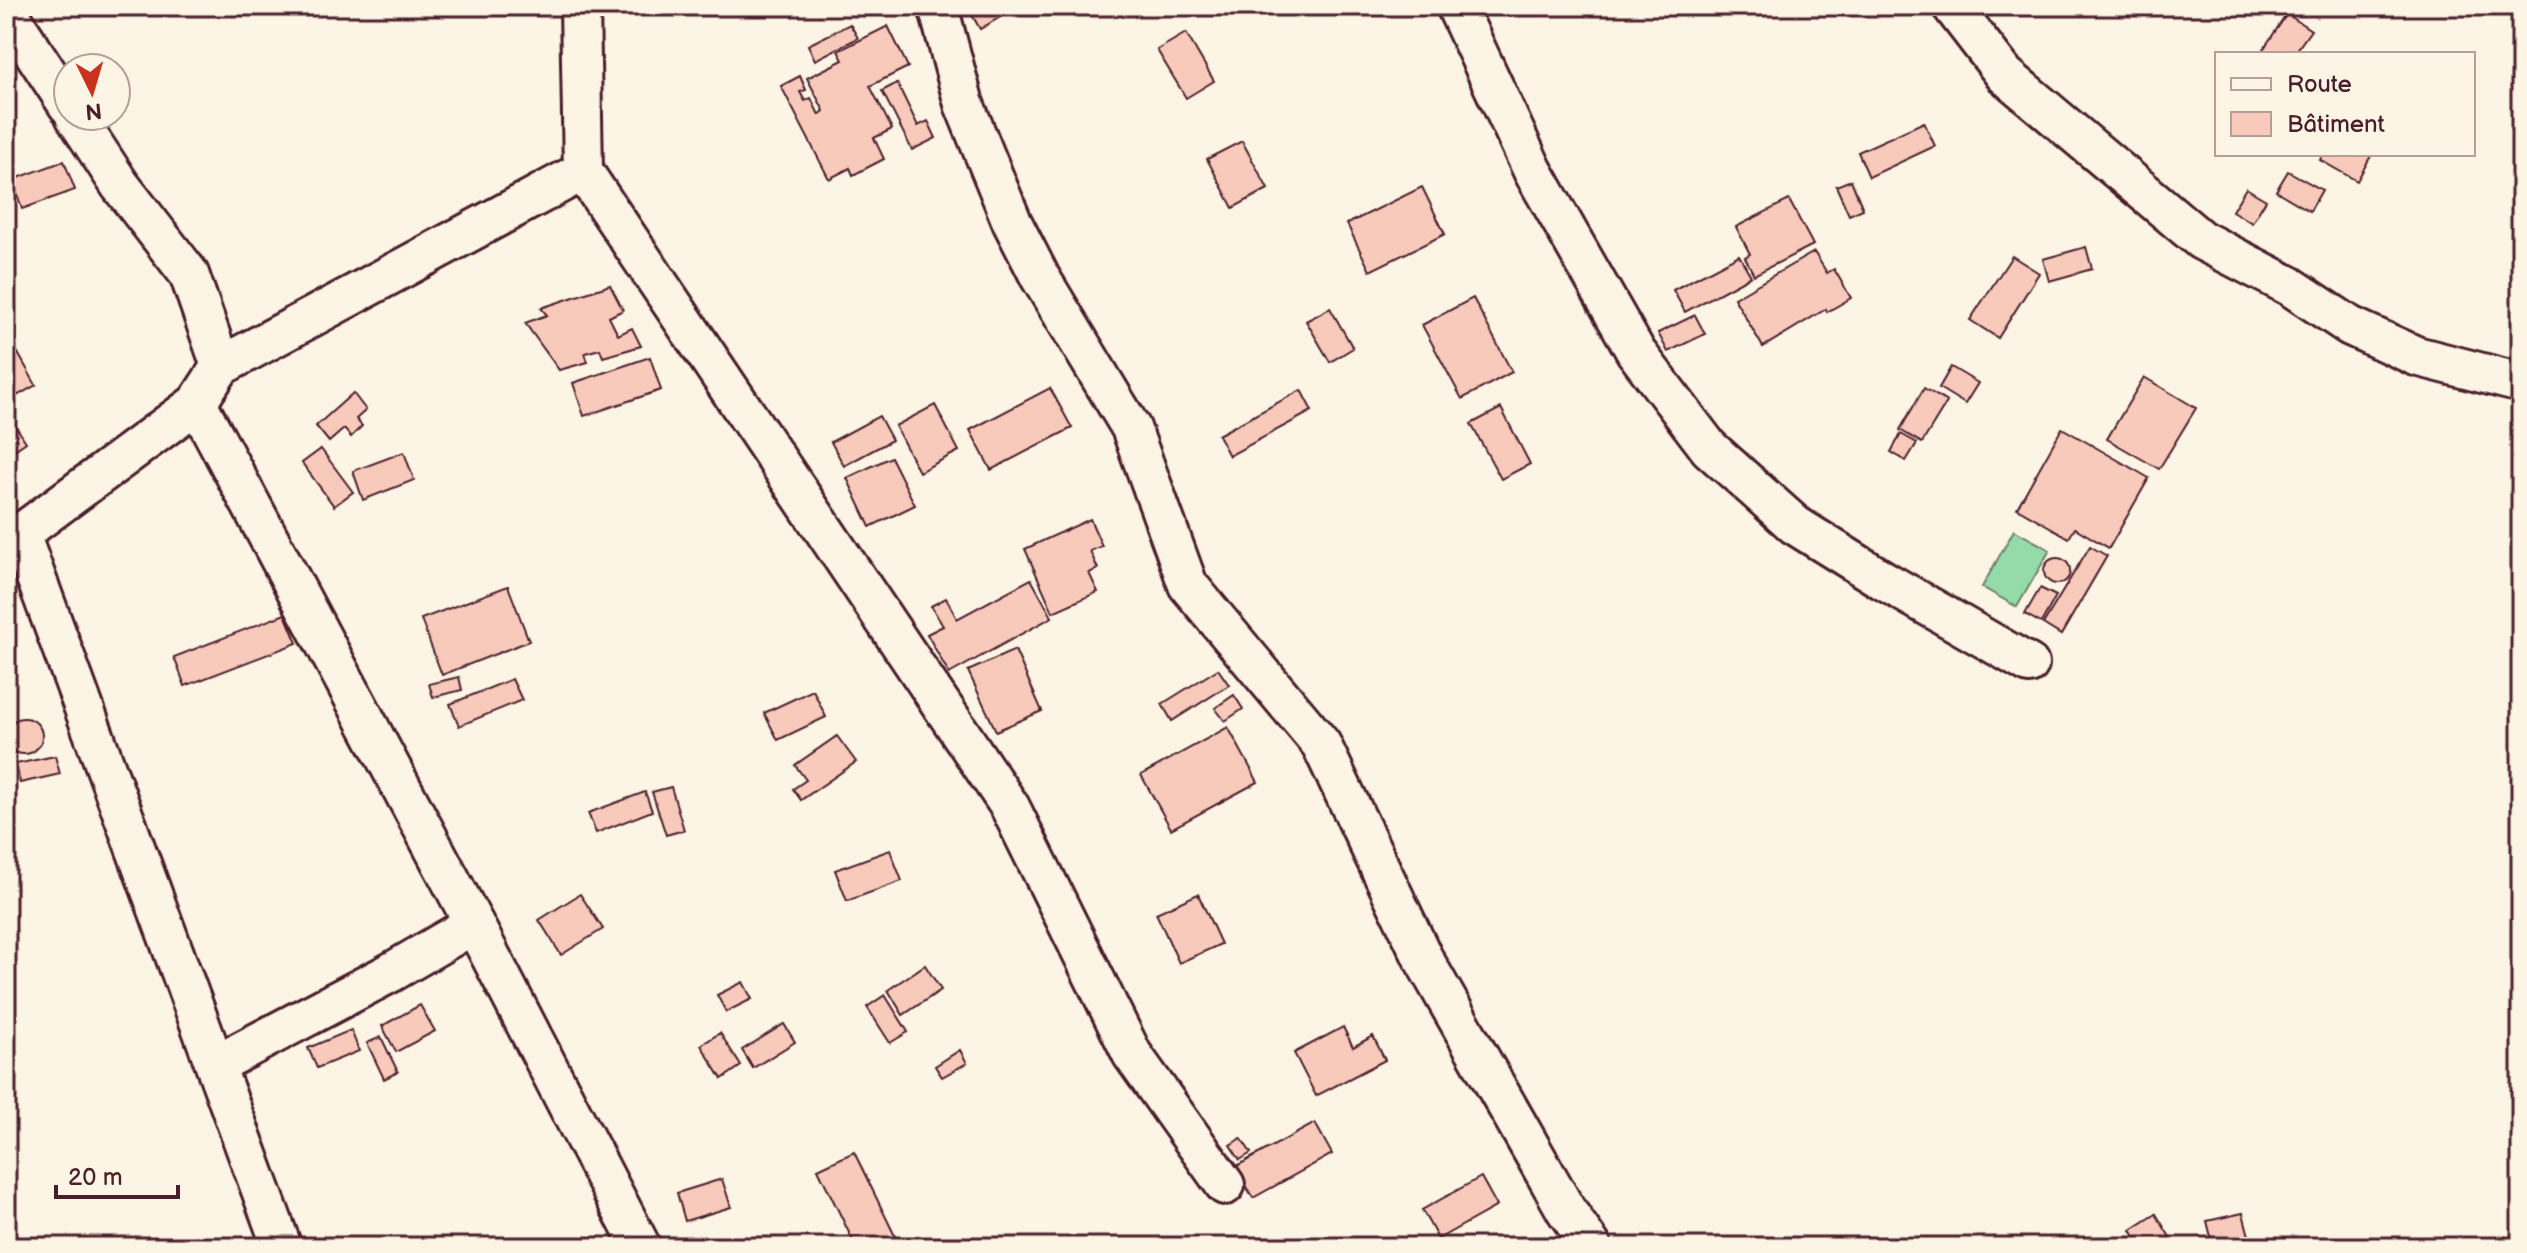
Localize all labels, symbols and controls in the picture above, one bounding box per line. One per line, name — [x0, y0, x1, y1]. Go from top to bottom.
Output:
north arrow — [52, 52, 132, 132]
legend — [2215, 52, 2475, 156]
text: Route — [2287, 70, 2352, 99]
text: N — [84, 96, 103, 125]
text: Bâtiment — [2287, 110, 2386, 139]
scale bar — [56, 1149, 178, 1199]
text: 20 m — [68, 1163, 123, 1192]

